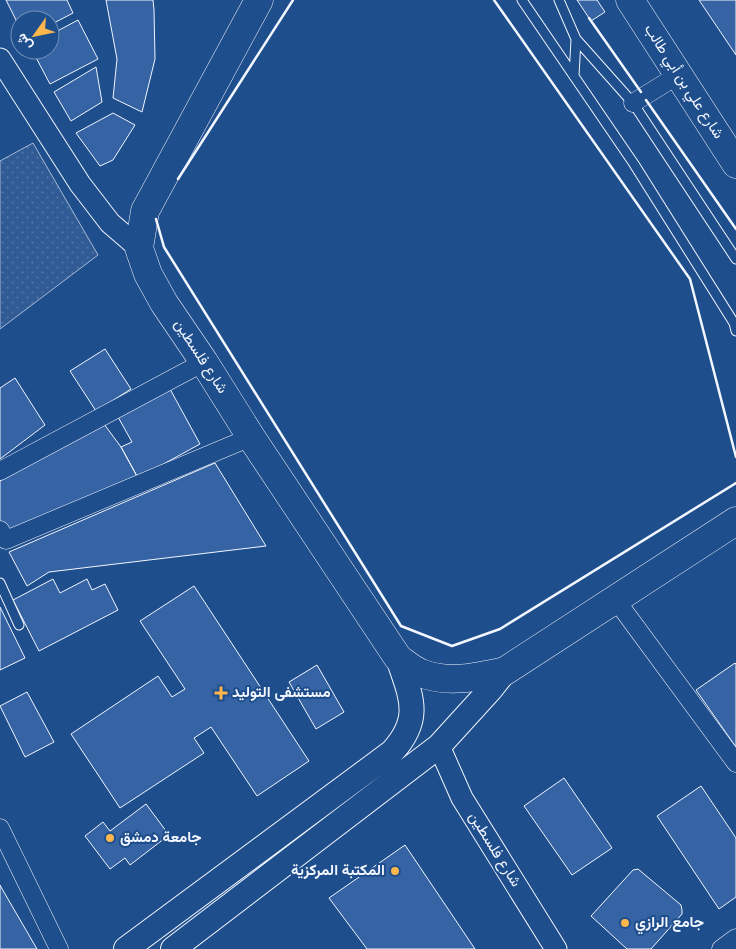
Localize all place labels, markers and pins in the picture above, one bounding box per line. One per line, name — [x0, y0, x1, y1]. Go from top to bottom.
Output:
place label: مستشفى التوليد — [232, 684, 331, 703]
marker: مستشفى التوليد — [214, 686, 228, 700]
place label: جامعة دمشق — [120, 829, 202, 848]
marker: جامعة دمشق — [104, 832, 116, 844]
place label: المكتبة المركزية — [291, 862, 385, 881]
marker: المكتبة المركزية — [389, 865, 401, 877]
place label: جامع الرازي — [635, 914, 704, 935]
marker: جامع الرازي — [619, 917, 631, 929]

